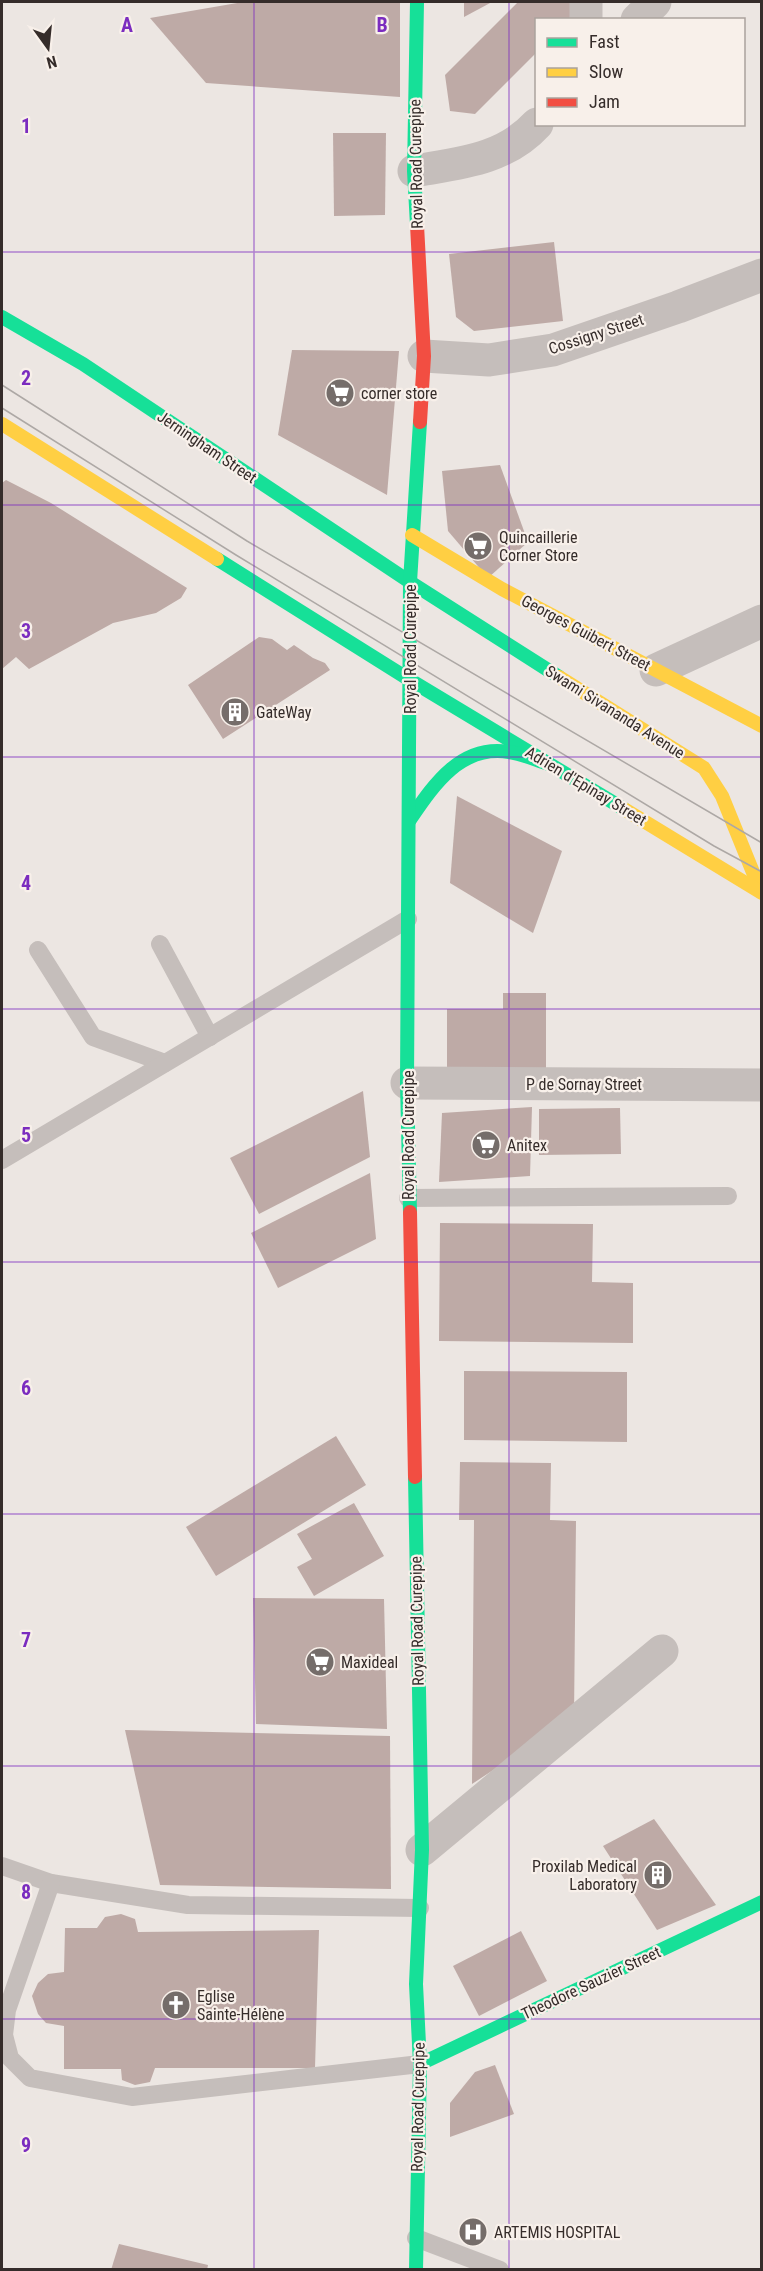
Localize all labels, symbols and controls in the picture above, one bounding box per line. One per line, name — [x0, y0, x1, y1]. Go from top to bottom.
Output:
text: A — [121, 13, 133, 37]
text: B — [376, 13, 388, 37]
north arrow — [18, 18, 78, 78]
legend — [535, 18, 745, 126]
text: Fast — [589, 31, 620, 52]
text: N — [45, 52, 59, 72]
text: Slow — [589, 61, 624, 82]
text: Jam — [589, 91, 620, 112]
street label: Royal Road Curepipe — [405, 99, 427, 229]
text: 1 — [21, 114, 31, 138]
street label: Cossigny Street — [546, 310, 646, 358]
text: 2 — [21, 366, 31, 390]
supermarket icon: corner store — [324, 377, 356, 409]
place label: corner store — [361, 384, 437, 403]
street label: Jerningham Street — [154, 407, 261, 487]
place label: Quincaillerie Corner Store — [499, 528, 578, 565]
supermarket icon: Quincaillerie Corner Store — [462, 530, 494, 562]
street label: Royal Road Curepipe — [401, 584, 420, 714]
street label: Georges Guibert Street — [518, 591, 654, 675]
text: 3 — [21, 619, 31, 643]
street label: Swami Sivananda Avenue — [542, 661, 688, 763]
building icon: GateWay — [219, 696, 251, 728]
place label: GateWay — [256, 703, 312, 722]
street label: Adrien d'Epinay Street — [522, 742, 650, 830]
text: 4 — [21, 871, 31, 895]
street label: Royal Road Curepipe — [399, 1070, 418, 1200]
street label: P de Sornay Street — [526, 1075, 642, 1094]
text: 5 — [21, 1123, 31, 1147]
supermarket icon: Anitex — [470, 1129, 502, 1161]
place label: Anitex — [507, 1136, 547, 1155]
text: 6 — [21, 1376, 31, 1400]
street label: Royal Road Curepipe — [406, 1556, 428, 1686]
text: 7 — [21, 1628, 31, 1652]
supermarket icon: Maxideal — [304, 1646, 336, 1678]
place label: Maxideal — [341, 1653, 398, 1672]
place label: Proxilab Medical Laboratory — [532, 1857, 637, 1894]
building icon: Proxilab Medical Laboratory — [642, 1859, 674, 1891]
text: 8 — [21, 1880, 31, 1904]
street label: Theodore Sauzier Street — [518, 1942, 664, 2024]
place label: Eglise Sainte-Hélène — [197, 1987, 284, 2024]
church icon: Eglise Sainte-Hélène — [160, 1989, 192, 2021]
street label: Royal Road Curepipe — [407, 2042, 429, 2172]
text: 9 — [21, 2133, 31, 2157]
hospital icon: ARTEMIS HOSPITAL — [457, 2216, 489, 2248]
place label: ARTEMIS HOSPITAL — [494, 2223, 621, 2242]

